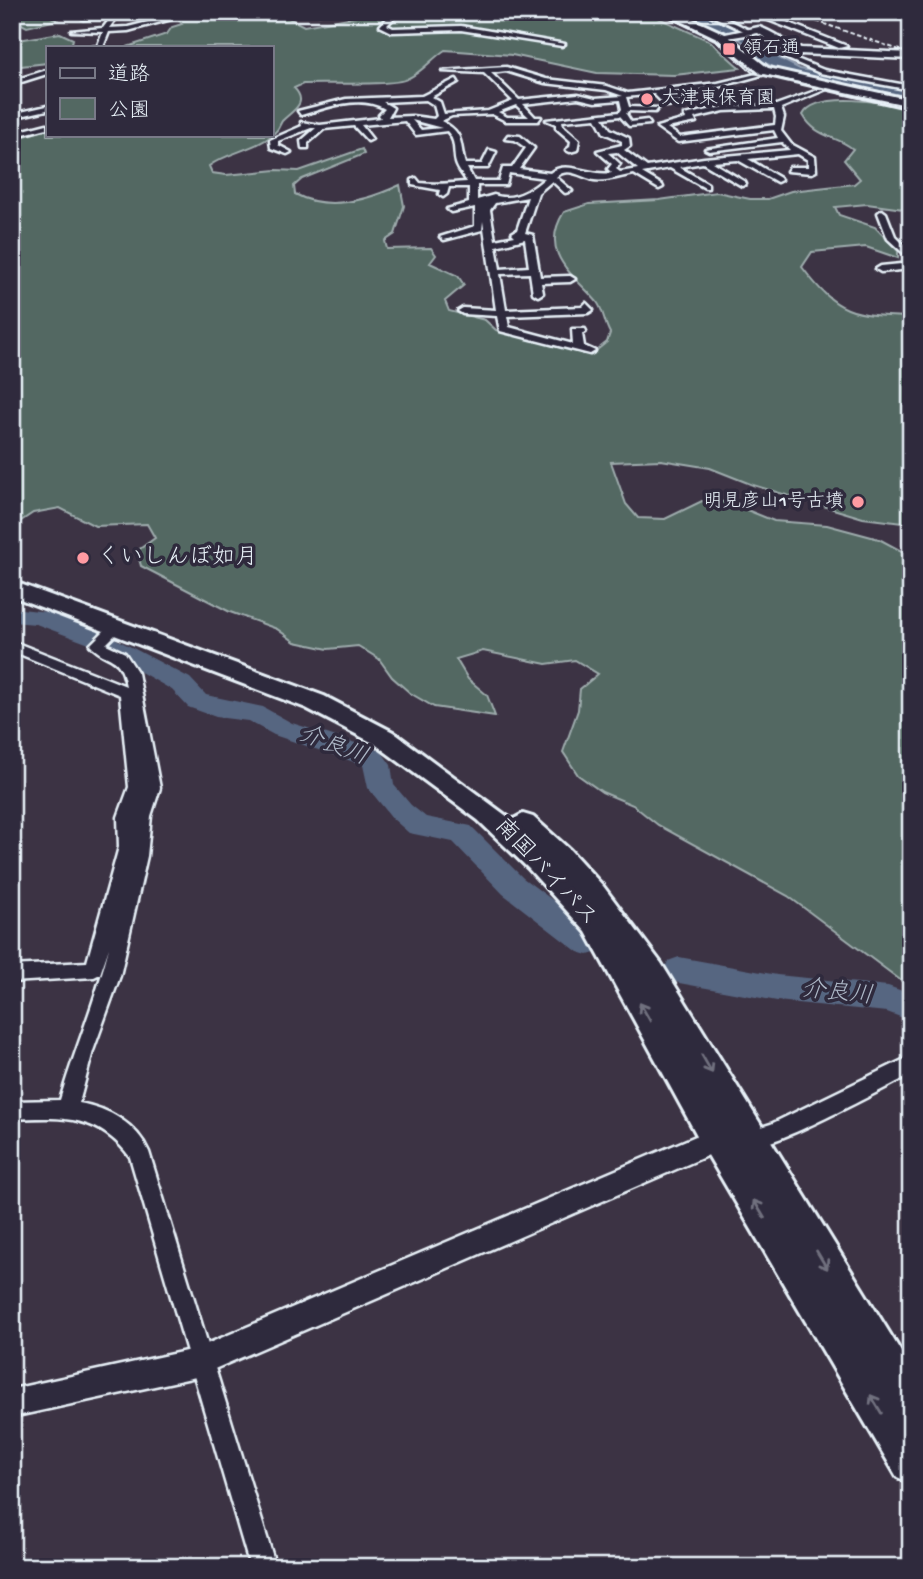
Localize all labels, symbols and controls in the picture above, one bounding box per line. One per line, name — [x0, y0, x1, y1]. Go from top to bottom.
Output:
place label: 領石通 — [743, 38, 800, 61]
marker: 領石通 — [721, 41, 737, 57]
legend — [46, 46, 273, 136]
text: 道路 — [108, 63, 150, 89]
place label: 大津東保育園 — [661, 87, 775, 111]
marker: 大津東保育園 — [639, 91, 655, 107]
text: 公園 — [108, 100, 150, 125]
place label: 明見彦山1号古墳 — [703, 490, 844, 514]
marker: 明見彦山1号古墳 — [850, 494, 866, 510]
place label: くいしんぼ如月 — [97, 544, 258, 572]
marker: くいしんぼ如月 — [75, 550, 91, 566]
water label: 介良川 — [294, 720, 372, 773]
street label: 南国バイパス — [488, 813, 603, 933]
water label: 介良川 — [800, 975, 874, 1012]
one-way arrow — [638, 1002, 651, 1023]
one-way arrow — [700, 1053, 714, 1073]
one-way arrow — [752, 1199, 766, 1219]
one-way arrow — [816, 1249, 830, 1269]
one-way arrow — [869, 1394, 883, 1414]

